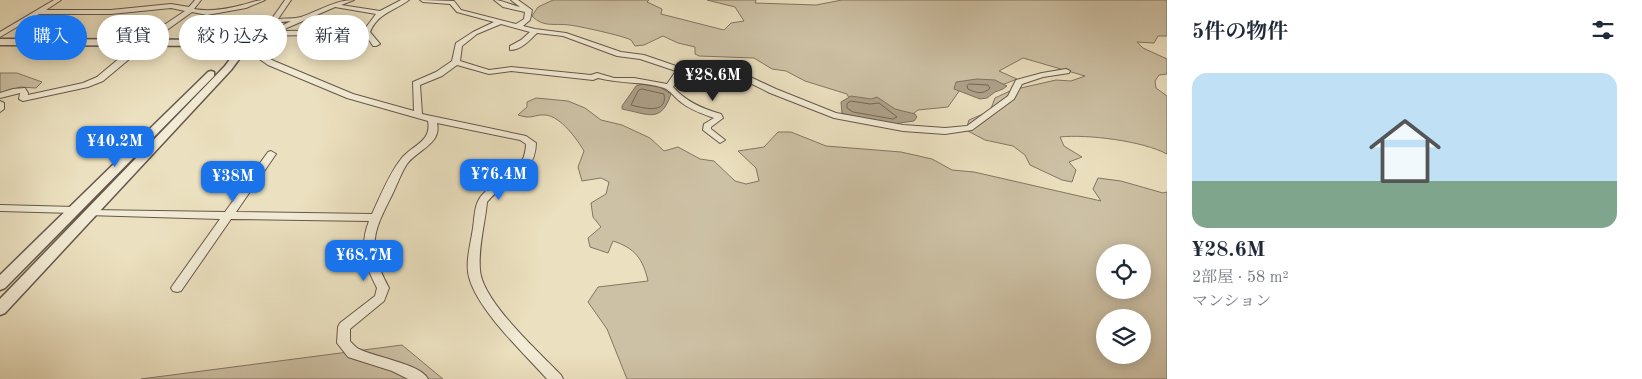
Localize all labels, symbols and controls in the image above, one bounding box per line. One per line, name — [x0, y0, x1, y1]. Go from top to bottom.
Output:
chip: 購入 — [15, 15, 87, 60]
chip: 賃貸 — [97, 15, 169, 60]
chip: 絞り込み — [179, 15, 287, 60]
chip: 新着 — [297, 15, 369, 60]
icon: filters — [1589, 16, 1617, 44]
text: 5件の物件 — [1192, 22, 1288, 43]
pin: ¥28.6M — [672, 59, 754, 102]
text: ¥28.6M — [685, 68, 741, 84]
icon: home — [1360, 106, 1450, 196]
pin: ¥40.2M — [74, 126, 156, 168]
text: ¥40.2M — [87, 134, 143, 150]
pin: ¥76.4M — [458, 158, 540, 201]
pin: ¥38M — [203, 160, 263, 203]
text: ¥76.4M — [471, 167, 527, 183]
text: ¥38M — [212, 169, 254, 185]
pin: ¥68.7M — [323, 240, 405, 282]
text: ¥28.6M — [1192, 240, 1265, 261]
map controls — [1096, 244, 1151, 364]
button: locate — [1096, 244, 1151, 299]
text: ¥68.7M — [336, 248, 392, 264]
text: 2部屋 · 58 m² — [1192, 270, 1289, 286]
text: マンション — [1192, 294, 1271, 310]
button: layers — [1096, 309, 1151, 364]

